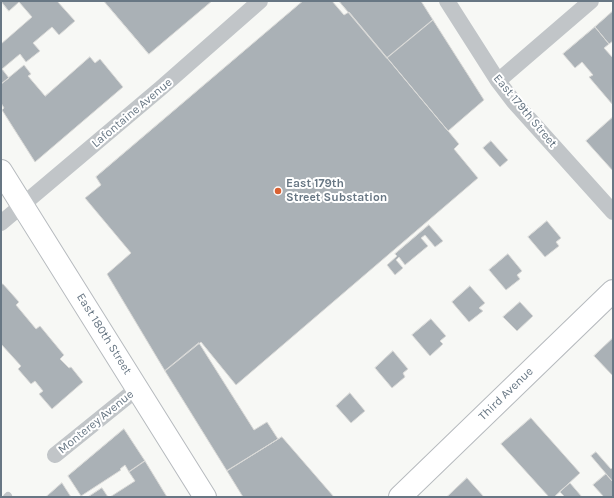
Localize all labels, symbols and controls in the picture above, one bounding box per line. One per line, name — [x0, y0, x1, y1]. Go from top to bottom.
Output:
street label: East 179th Street — [490, 71, 560, 151]
street label: Lafontaine Avenue — [89, 75, 175, 151]
place label: East 179th Street Substation — [286, 177, 387, 205]
marker: East 179th Street Substation — [273, 186, 283, 196]
street label: East 180th Street — [73, 291, 135, 377]
street label: Third Avenue — [476, 364, 536, 424]
street label: Monterey Avenue — [55, 387, 137, 457]

